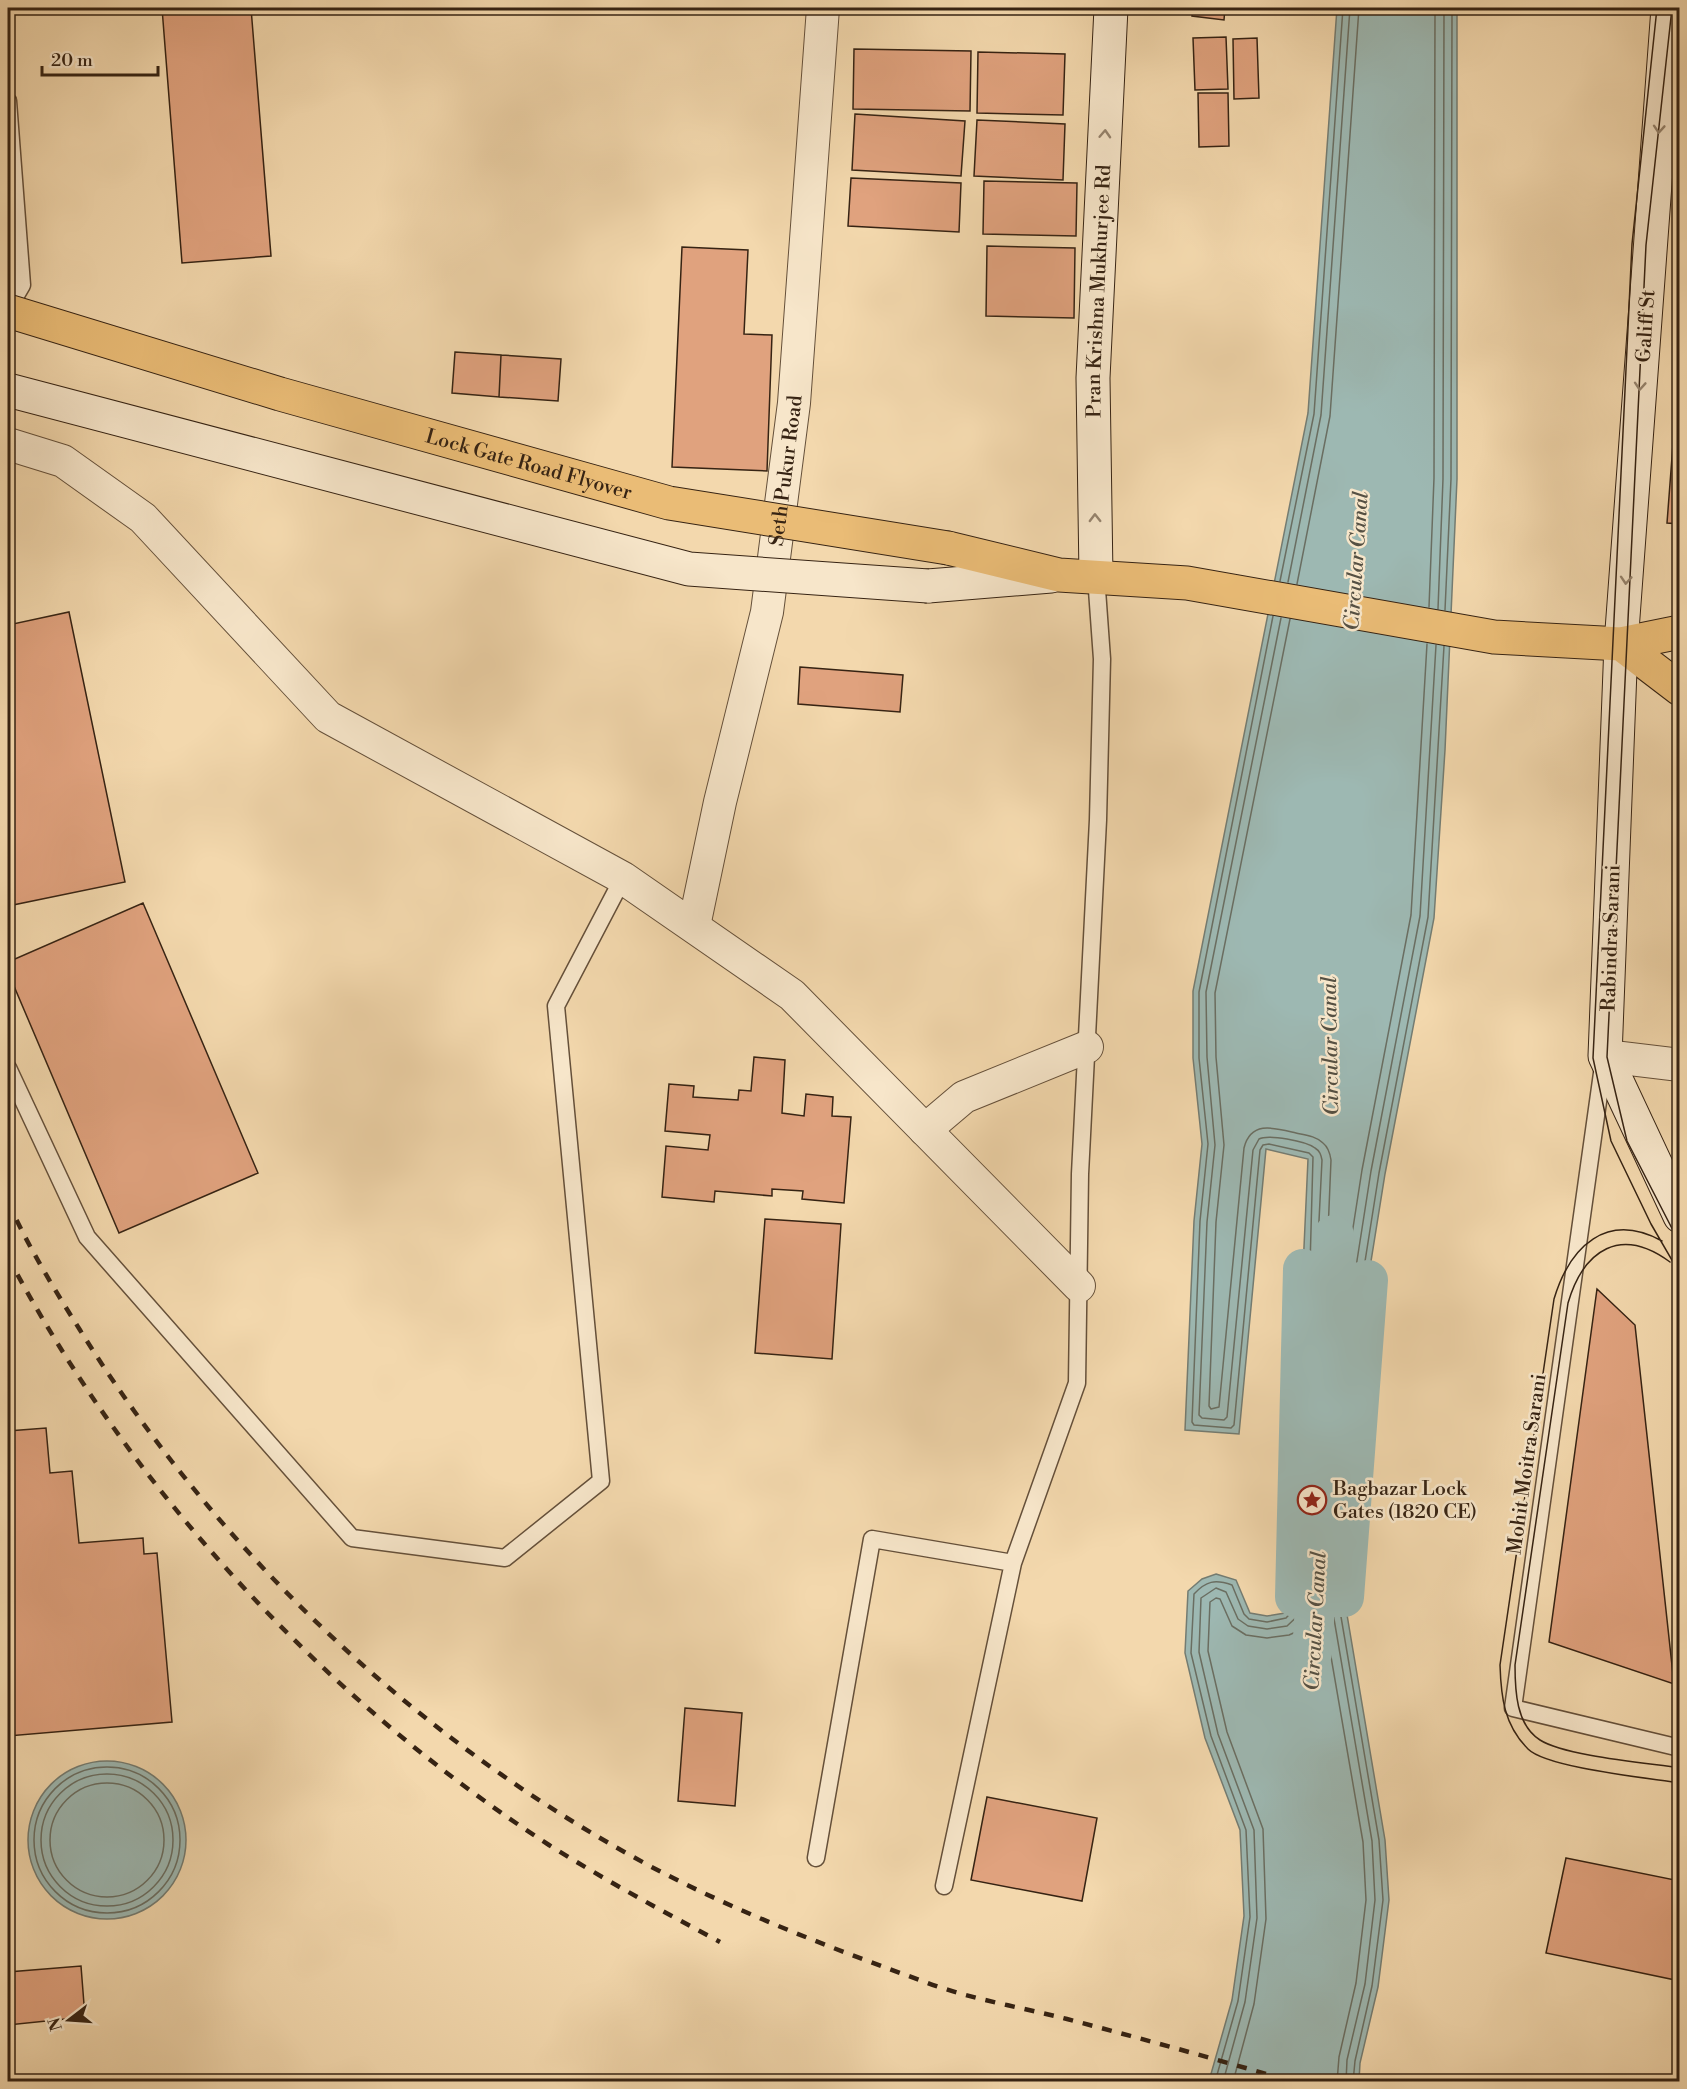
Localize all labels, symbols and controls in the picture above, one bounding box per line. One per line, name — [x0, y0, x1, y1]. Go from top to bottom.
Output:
scale bar — [42, 39, 158, 77]
text: 20 m — [51, 49, 93, 72]
one-way arrow — [1653, 124, 1666, 133]
one-way arrow — [1098, 129, 1111, 138]
street label: Pran Krishna Mukhurjee Rd — [1082, 163, 1117, 418]
street label: Galiff St — [1631, 289, 1662, 363]
one-way arrow — [1634, 382, 1647, 391]
street label: Seth Pukur Road — [765, 394, 809, 548]
street label: Lock Gate Road Flyover — [422, 424, 635, 506]
water label: Circular Canal — [1339, 490, 1375, 632]
one-way arrow — [1089, 513, 1101, 522]
one-way arrow — [1620, 576, 1633, 585]
street label: Rabindra Sarani — [1596, 864, 1627, 1012]
water label: Circular Canal — [1317, 976, 1345, 1116]
street label: Mohit Moitra Sarani — [1502, 1372, 1553, 1556]
place label: Bagbazar Lock Gates (1820 CE) — [1332, 1477, 1477, 1525]
place icon: Bagbazar Lock Gates (1820 CE) — [1296, 1484, 1328, 1516]
water label: Circular Canal — [1299, 1551, 1333, 1691]
north arrow — [39, 1990, 99, 2050]
text: N — [44, 2015, 67, 2033]

